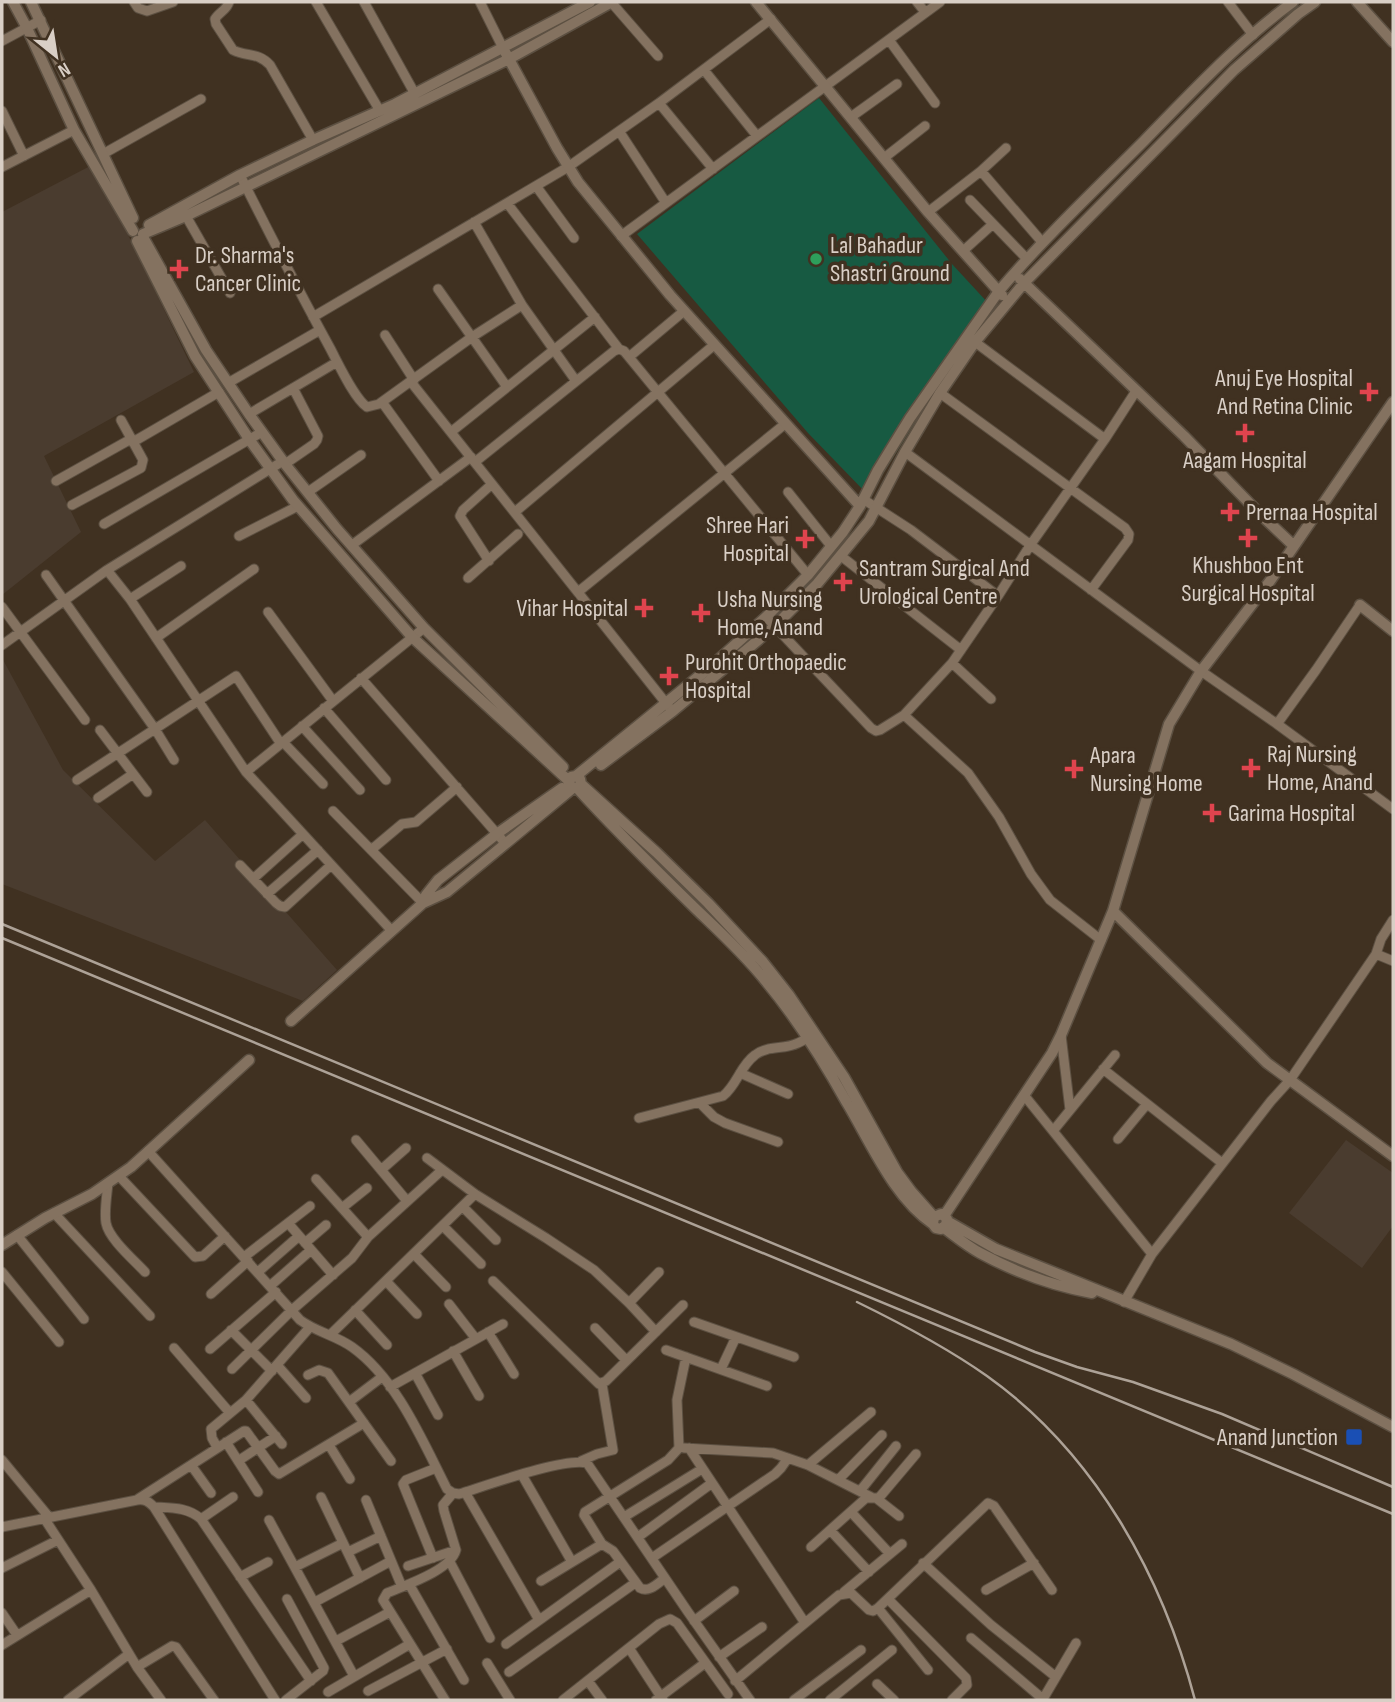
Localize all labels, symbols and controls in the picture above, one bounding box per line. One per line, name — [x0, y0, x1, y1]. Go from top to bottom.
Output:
north arrow — [21, 21, 91, 91]
text: N — [54, 57, 74, 82]
place label: Lal Bahadur Shastri Ground — [830, 231, 950, 288]
place label: Dr. Sharma's Cancer Clinic — [195, 241, 301, 298]
marker: Lal Bahadur Shastri Ground — [808, 251, 824, 267]
marker: Dr. Sharma's Cancer Clinic — [169, 259, 189, 279]
place label: Anuj Eye Hospital And Retina Clinic — [1214, 364, 1353, 421]
marker: Anuj Eye Hospital And Retina Clinic — [1359, 382, 1379, 402]
marker: Aagam Hospital — [1235, 423, 1255, 443]
place label: Aagam Hospital — [1182, 446, 1307, 475]
place label: Prernaa Hospital — [1246, 498, 1378, 527]
marker: Prernaa Hospital — [1220, 502, 1240, 522]
place label: Shree Hari Hospital — [706, 511, 789, 568]
marker: Khushboo Ent Surgical Hospital — [1238, 528, 1258, 548]
marker: Shree Hari Hospital — [795, 529, 815, 549]
place label: Khushboo Ent Surgical Hospital — [1181, 551, 1315, 608]
place label: Santram Surgical And Urological Centre — [859, 554, 1030, 611]
marker: Santram Surgical And Urological Centre — [833, 572, 853, 592]
place label: Usha Nursing Home, Anand — [717, 585, 823, 642]
place label: Vihar Hospital — [516, 594, 628, 623]
marker: Vihar Hospital — [634, 598, 654, 618]
marker: Usha Nursing Home, Anand — [691, 603, 711, 623]
place label: Purohit Orthopaedic Hospital — [685, 648, 847, 705]
marker: Purohit Orthopaedic Hospital — [659, 666, 679, 686]
place label: Raj Nursing Home, Anand — [1267, 740, 1373, 797]
place label: Apara Nursing Home — [1089, 741, 1203, 798]
marker: Raj Nursing Home, Anand — [1241, 758, 1261, 778]
marker: Apara Nursing Home — [1064, 759, 1084, 779]
place label: Garima Hospital — [1228, 799, 1355, 828]
marker: Garima Hospital — [1202, 803, 1222, 823]
place label: Anand Junction — [1216, 1423, 1338, 1452]
marker: Anand Junction — [1344, 1427, 1364, 1447]

